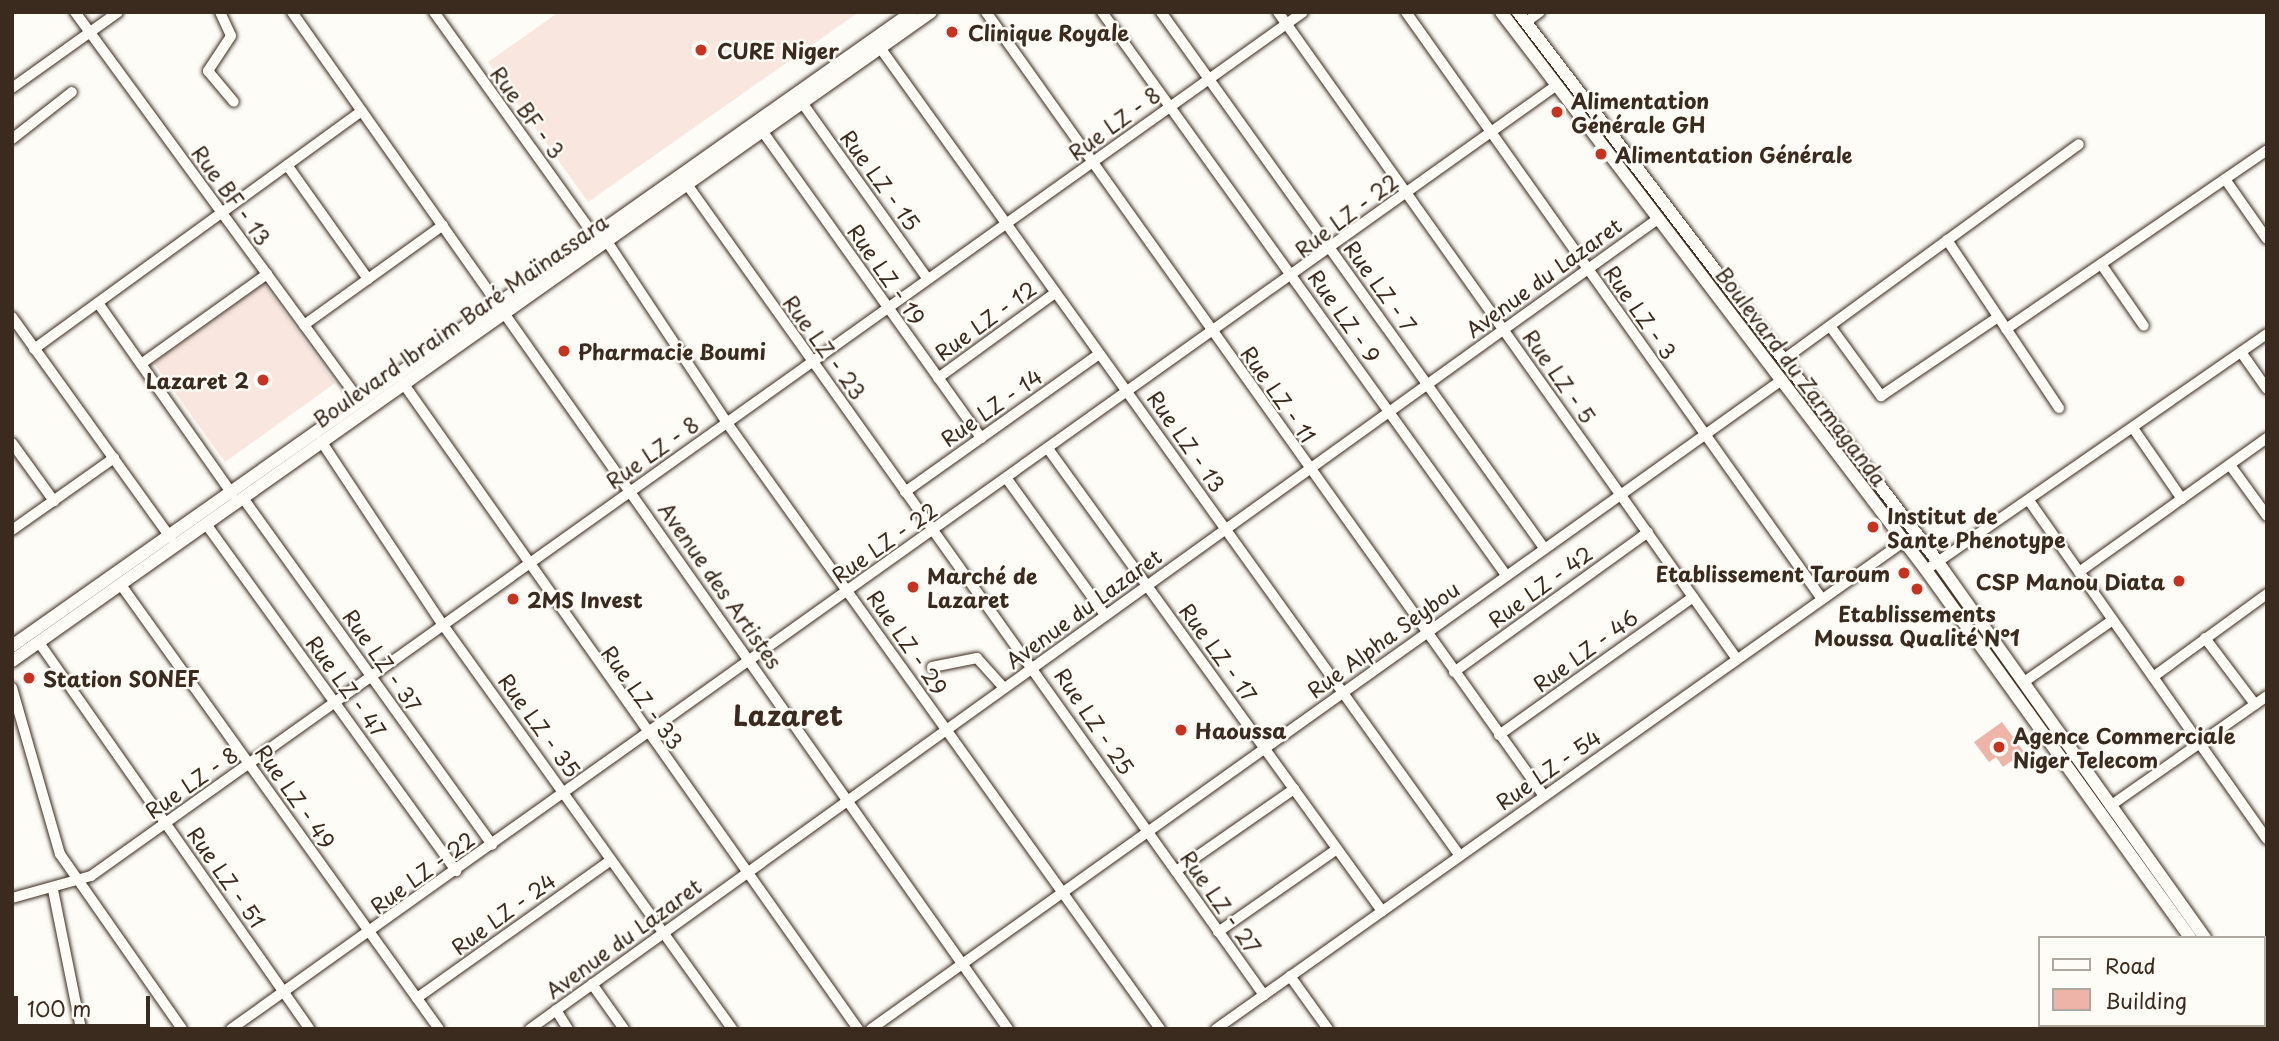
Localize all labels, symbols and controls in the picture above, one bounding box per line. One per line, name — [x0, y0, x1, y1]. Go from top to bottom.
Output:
place label: Clinique Royale — [968, 19, 1130, 45]
marker: Clinique Royale — [942, 22, 962, 42]
place label: CURE Niger — [717, 37, 841, 63]
marker: CURE Niger — [691, 40, 711, 60]
street label: Rue BF - 3 — [486, 60, 570, 164]
street label: Rue LZ - 8 — [1062, 81, 1166, 165]
place label: Alimentation Générale GH — [1571, 87, 1709, 137]
marker: Alimentation Générale GH — [1549, 104, 1565, 120]
street label: Rue LZ - 15 — [836, 125, 926, 235]
street label: Rue BF - 13 — [187, 140, 277, 250]
place label: Alimentation Générale — [1615, 141, 1853, 167]
marker: Alimentation Générale — [1593, 146, 1609, 162]
street label: Rue LZ - 22 — [1289, 168, 1403, 262]
street label: Boulevard Ibraim Baré Maïnassara — [308, 209, 612, 431]
street label: Avenue du Lazaret — [1460, 212, 1626, 342]
street label: Rue LZ - 19 — [843, 219, 931, 329]
street label: Rue LZ - 7 — [1339, 235, 1423, 337]
street label: Rue LZ - 3 — [1599, 260, 1683, 364]
street label: Boulevard du Zarmaganda — [1711, 261, 1893, 491]
street label: Rue LZ - 9 — [1304, 264, 1386, 368]
street label: Rue LZ - 12 — [929, 274, 1041, 366]
street label: Rue LZ - 23 — [778, 289, 872, 405]
street label: Rue LZ - 5 — [1518, 324, 1602, 428]
place label: Pharmacie Boumi — [578, 338, 768, 364]
street label: Rue LZ - 11 — [1236, 340, 1322, 448]
marker: Pharmacie Boumi — [556, 343, 572, 359]
street label: Rue LZ - 14 — [935, 362, 1047, 452]
place label: Lazaret 2 — [145, 367, 249, 393]
marker: Lazaret 2 — [255, 372, 271, 388]
street label: Rue LZ - 13 — [1142, 385, 1232, 497]
street label: Rue LZ - 8 — [600, 410, 704, 494]
street label: Rue LZ - 22 — [826, 496, 942, 588]
street label: Avenue des Artistes — [654, 497, 788, 673]
place label: Institut de Sante Phenotype — [1887, 502, 2065, 552]
marker: Institut de Sante Phenotype — [1865, 519, 1881, 535]
street label: Rue LZ - 42 — [1483, 539, 1597, 633]
street label: Avenue du Lazaret — [1000, 543, 1166, 673]
place label: Etablissement Taroum — [1654, 560, 1890, 586]
place label: Marché de Lazaret — [927, 562, 1038, 612]
marker: Etablissement Taroum — [1896, 565, 1912, 581]
place label: CSP Manou Diata — [1976, 568, 2165, 594]
marker: CSP Manou Diata — [2171, 573, 2187, 589]
street label: Rue Alpha Seybou — [1301, 575, 1465, 703]
marker: Marché de Lazaret — [905, 579, 921, 595]
marker: Etablissements Moussa Qualité N°1 — [1909, 581, 1925, 597]
street label: Rue LZ - 29 — [863, 585, 953, 699]
place label: 2MS Invest — [527, 586, 644, 612]
marker: 2MS Invest — [505, 591, 521, 607]
street label: Rue LZ - 17 — [1175, 597, 1263, 707]
place label: Etablissements Moussa Qualité N°1 — [1814, 600, 2020, 650]
street label: Rue LZ - 37 — [338, 603, 428, 717]
street label: Rue LZ - 46 — [1527, 603, 1643, 697]
street label: Rue LZ - 47 — [301, 630, 393, 742]
street label: Rue LZ - 33 — [597, 640, 689, 754]
street label: Rue LZ - 25 — [1050, 663, 1140, 779]
place label: Station SONEF — [43, 665, 200, 691]
street label: Rue LZ - 35 — [494, 668, 586, 782]
marker: Station SONEF — [21, 670, 37, 686]
district label: Lazaret — [733, 698, 843, 732]
place label: Haoussa — [1195, 717, 1286, 743]
marker: Haoussa — [1173, 722, 1189, 738]
place label: Agence Commerciale Niger Telecom — [2013, 722, 2236, 772]
street label: Rue LZ - 54 — [1490, 723, 1606, 815]
street label: Rue LZ - 49 — [251, 739, 341, 853]
marker: Agence Commerciale Niger Telecom — [1991, 739, 2007, 755]
street label: Rue LZ - 8 — [139, 740, 243, 824]
street label: Rue LZ - 51 — [183, 821, 271, 933]
street label: Rue LZ - 22 — [364, 825, 480, 919]
street label: Rue LZ - 27 — [1176, 845, 1266, 959]
street label: Rue LZ - 24 — [445, 866, 561, 960]
street label: Avenue du Lazaret — [540, 873, 706, 1003]
legend — [2038, 936, 2265, 1027]
text: Road — [2105, 949, 2156, 981]
scale bar — [18, 982, 154, 1026]
text: Building — [2105, 984, 2187, 1016]
text: 100 m — [27, 992, 91, 1024]

